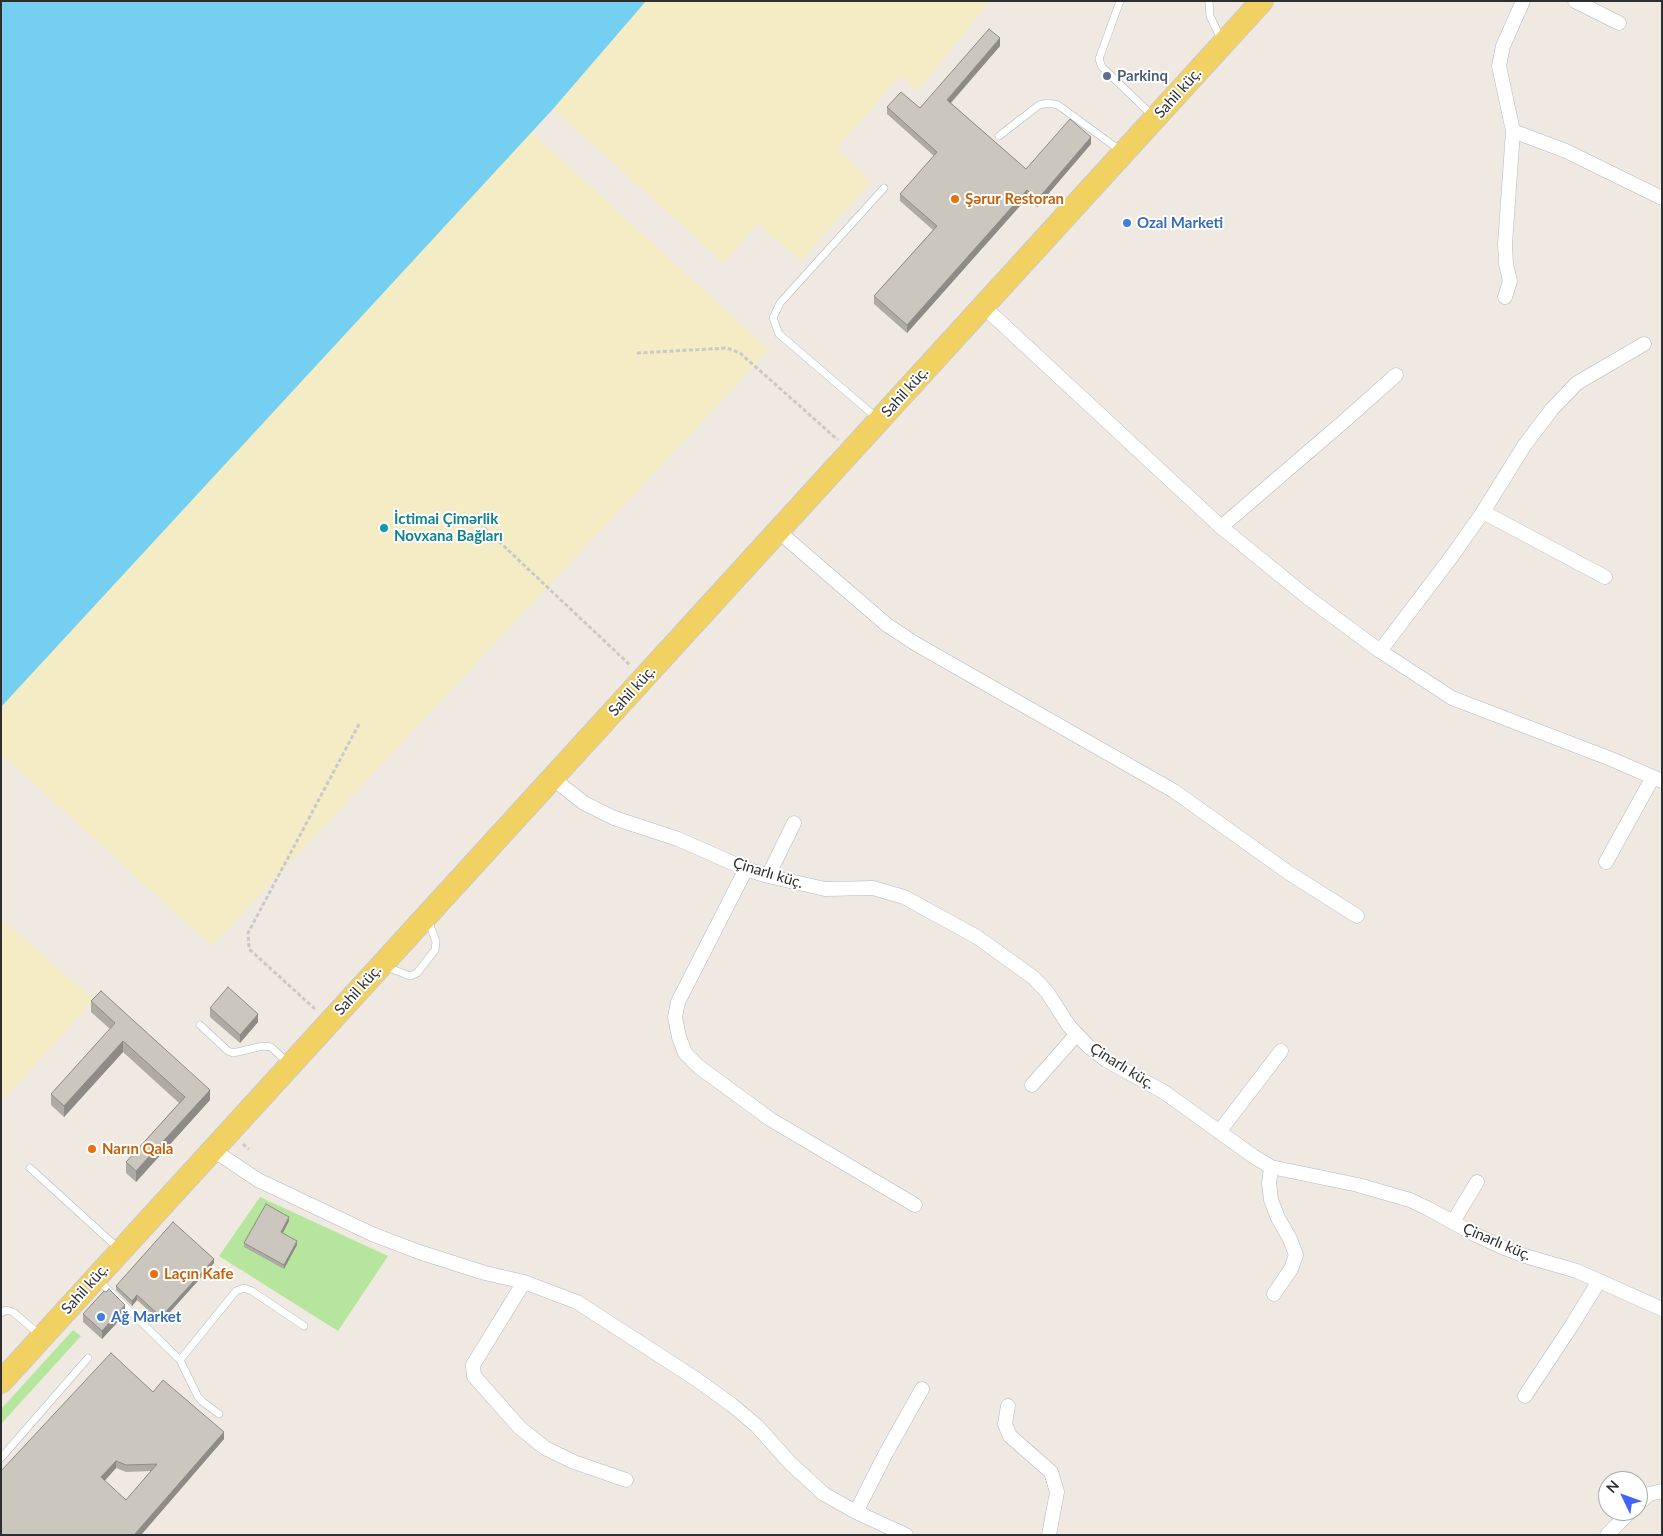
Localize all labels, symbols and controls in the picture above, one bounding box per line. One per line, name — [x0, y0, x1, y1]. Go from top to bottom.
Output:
street label: Sahil küç. — [1151, 64, 1205, 122]
place label: Parkinq — [1117, 67, 1168, 85]
marker: Parkinq — [1101, 70, 1113, 82]
place label: Şərur Restoran — [965, 190, 1064, 208]
marker: Şərur Restoran — [949, 193, 961, 205]
place label: Ozal Marketi — [1137, 214, 1223, 232]
marker: Ozal Marketi — [1121, 217, 1133, 229]
street label: Sahil küç. — [878, 363, 932, 421]
place label: İctimai Çimərlik Novxana Bağları — [394, 510, 503, 545]
marker: İctimai Çimərlik Novxana Bağları — [378, 522, 390, 534]
street label: Sahil küç. — [605, 662, 659, 720]
street label: Çinarlı küç. — [731, 854, 805, 892]
street label: Sahil küç. — [331, 961, 385, 1019]
street label: Çinarlı küç. — [1086, 1039, 1158, 1093]
place label: Narın Qala — [102, 1140, 173, 1158]
marker: Narın Qala — [86, 1143, 98, 1155]
street label: Çinarlı küç. — [1460, 1220, 1534, 1264]
street label: Sahil küç. — [58, 1260, 112, 1318]
place label: Laçın Kafe — [164, 1265, 234, 1283]
marker: Laçın Kafe — [148, 1268, 160, 1280]
place label: Ağ Market — [111, 1308, 181, 1326]
marker: Ağ Market — [95, 1311, 107, 1323]
north arrow — [1598, 1471, 1648, 1521]
text: N — [1602, 1477, 1622, 1496]

